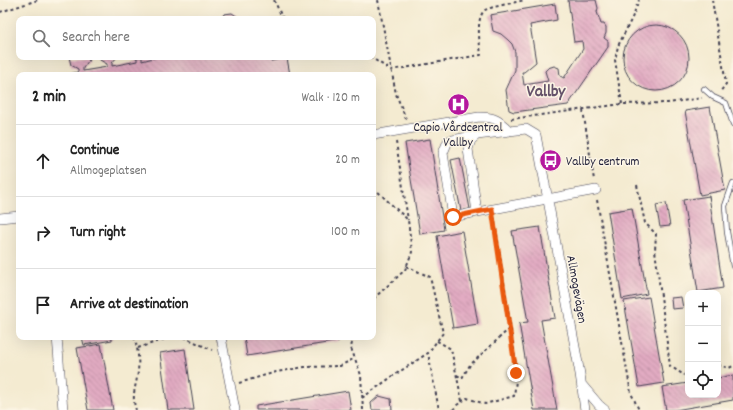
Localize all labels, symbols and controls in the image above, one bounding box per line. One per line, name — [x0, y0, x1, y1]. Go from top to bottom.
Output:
search box — [16, 16, 376, 60]
icon: search — [30, 27, 52, 49]
text: Search here — [62, 27, 130, 49]
district label: Vallby — [527, 81, 566, 105]
text: 2 min — [32, 86, 66, 110]
text: Walk · 120 m — [302, 89, 360, 108]
hospital icon: Capio Vårdcentral Vallby — [445, 91, 471, 117]
place label: Capio Vårdcentral Vallby — [413, 119, 503, 153]
text: Continue — [70, 140, 119, 162]
bus stop icon: Vallby centrum — [537, 147, 563, 173]
icon: ahead — [32, 150, 54, 172]
text: 20 m — [335, 151, 360, 170]
place label: Vallby centrum — [566, 153, 640, 172]
text: Allmogeplatsen — [70, 162, 147, 181]
route start — [444, 208, 462, 226]
icon: right — [32, 222, 54, 244]
text: Turn right — [70, 222, 126, 244]
text: 100 m — [331, 223, 360, 242]
street label: Allmogevägen — [560, 254, 591, 325]
map controls — [685, 290, 721, 398]
button: + — [685, 290, 721, 326]
icon: arrive — [32, 294, 54, 316]
text: Arrive at destination — [70, 294, 188, 316]
button: − — [685, 326, 721, 362]
button: locate — [685, 362, 721, 398]
route end — [507, 364, 525, 382]

